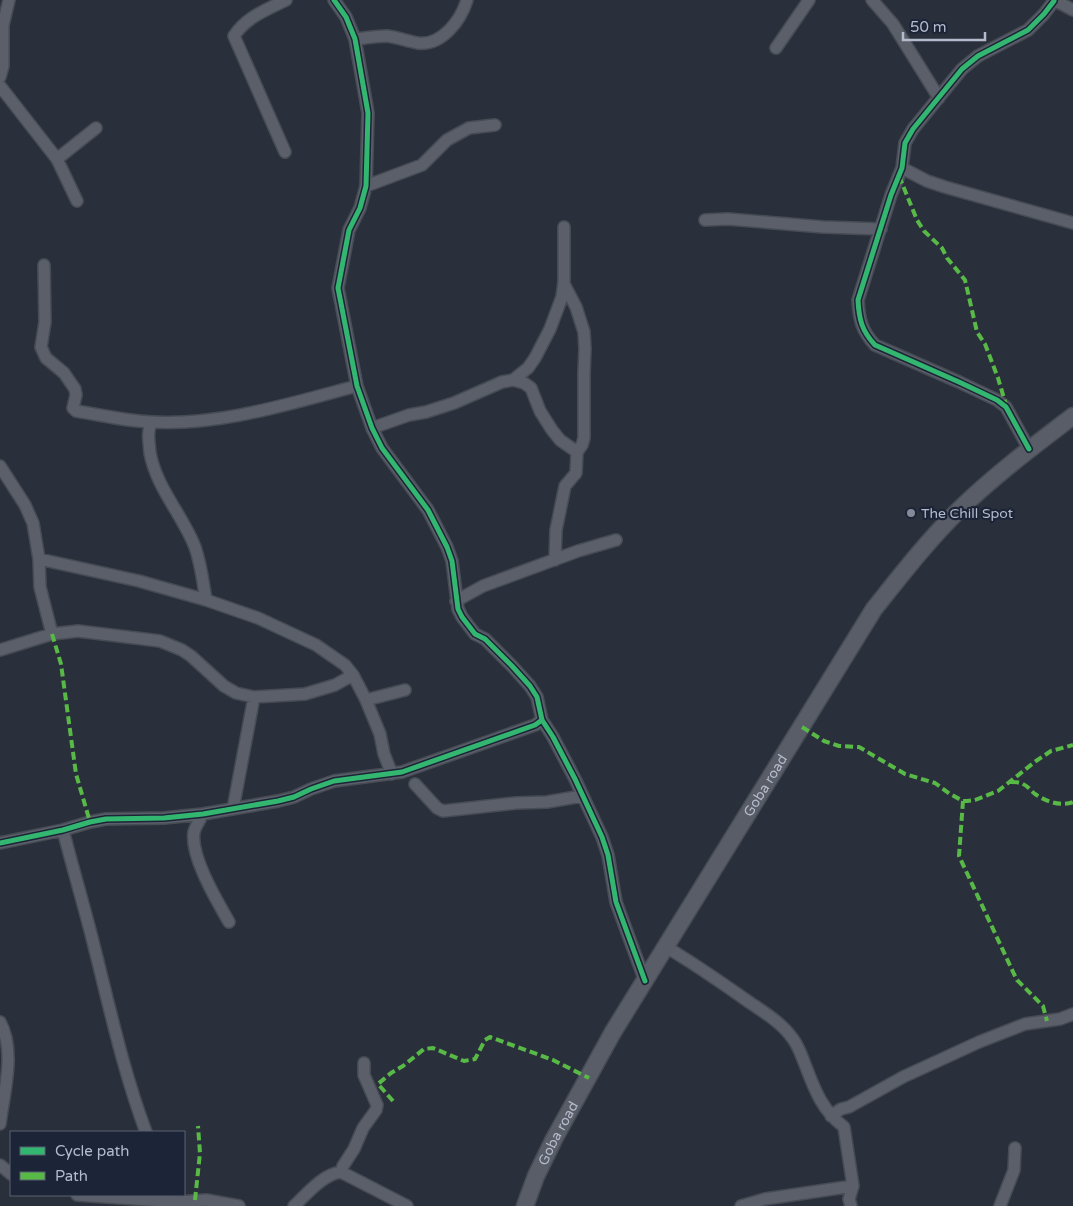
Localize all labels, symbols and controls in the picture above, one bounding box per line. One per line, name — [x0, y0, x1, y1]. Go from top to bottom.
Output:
scale bar — [903, 10, 986, 42]
text: 50 m — [910, 18, 947, 36]
place label: The Chill Spot — [921, 505, 1014, 522]
marker: The Chill Spot — [905, 507, 917, 519]
street label: Goba road — [740, 751, 791, 820]
street label: Goba road — [534, 1098, 582, 1168]
legend — [10, 1131, 185, 1196]
text: Cycle path — [55, 1142, 129, 1160]
text: Path — [55, 1167, 88, 1185]

